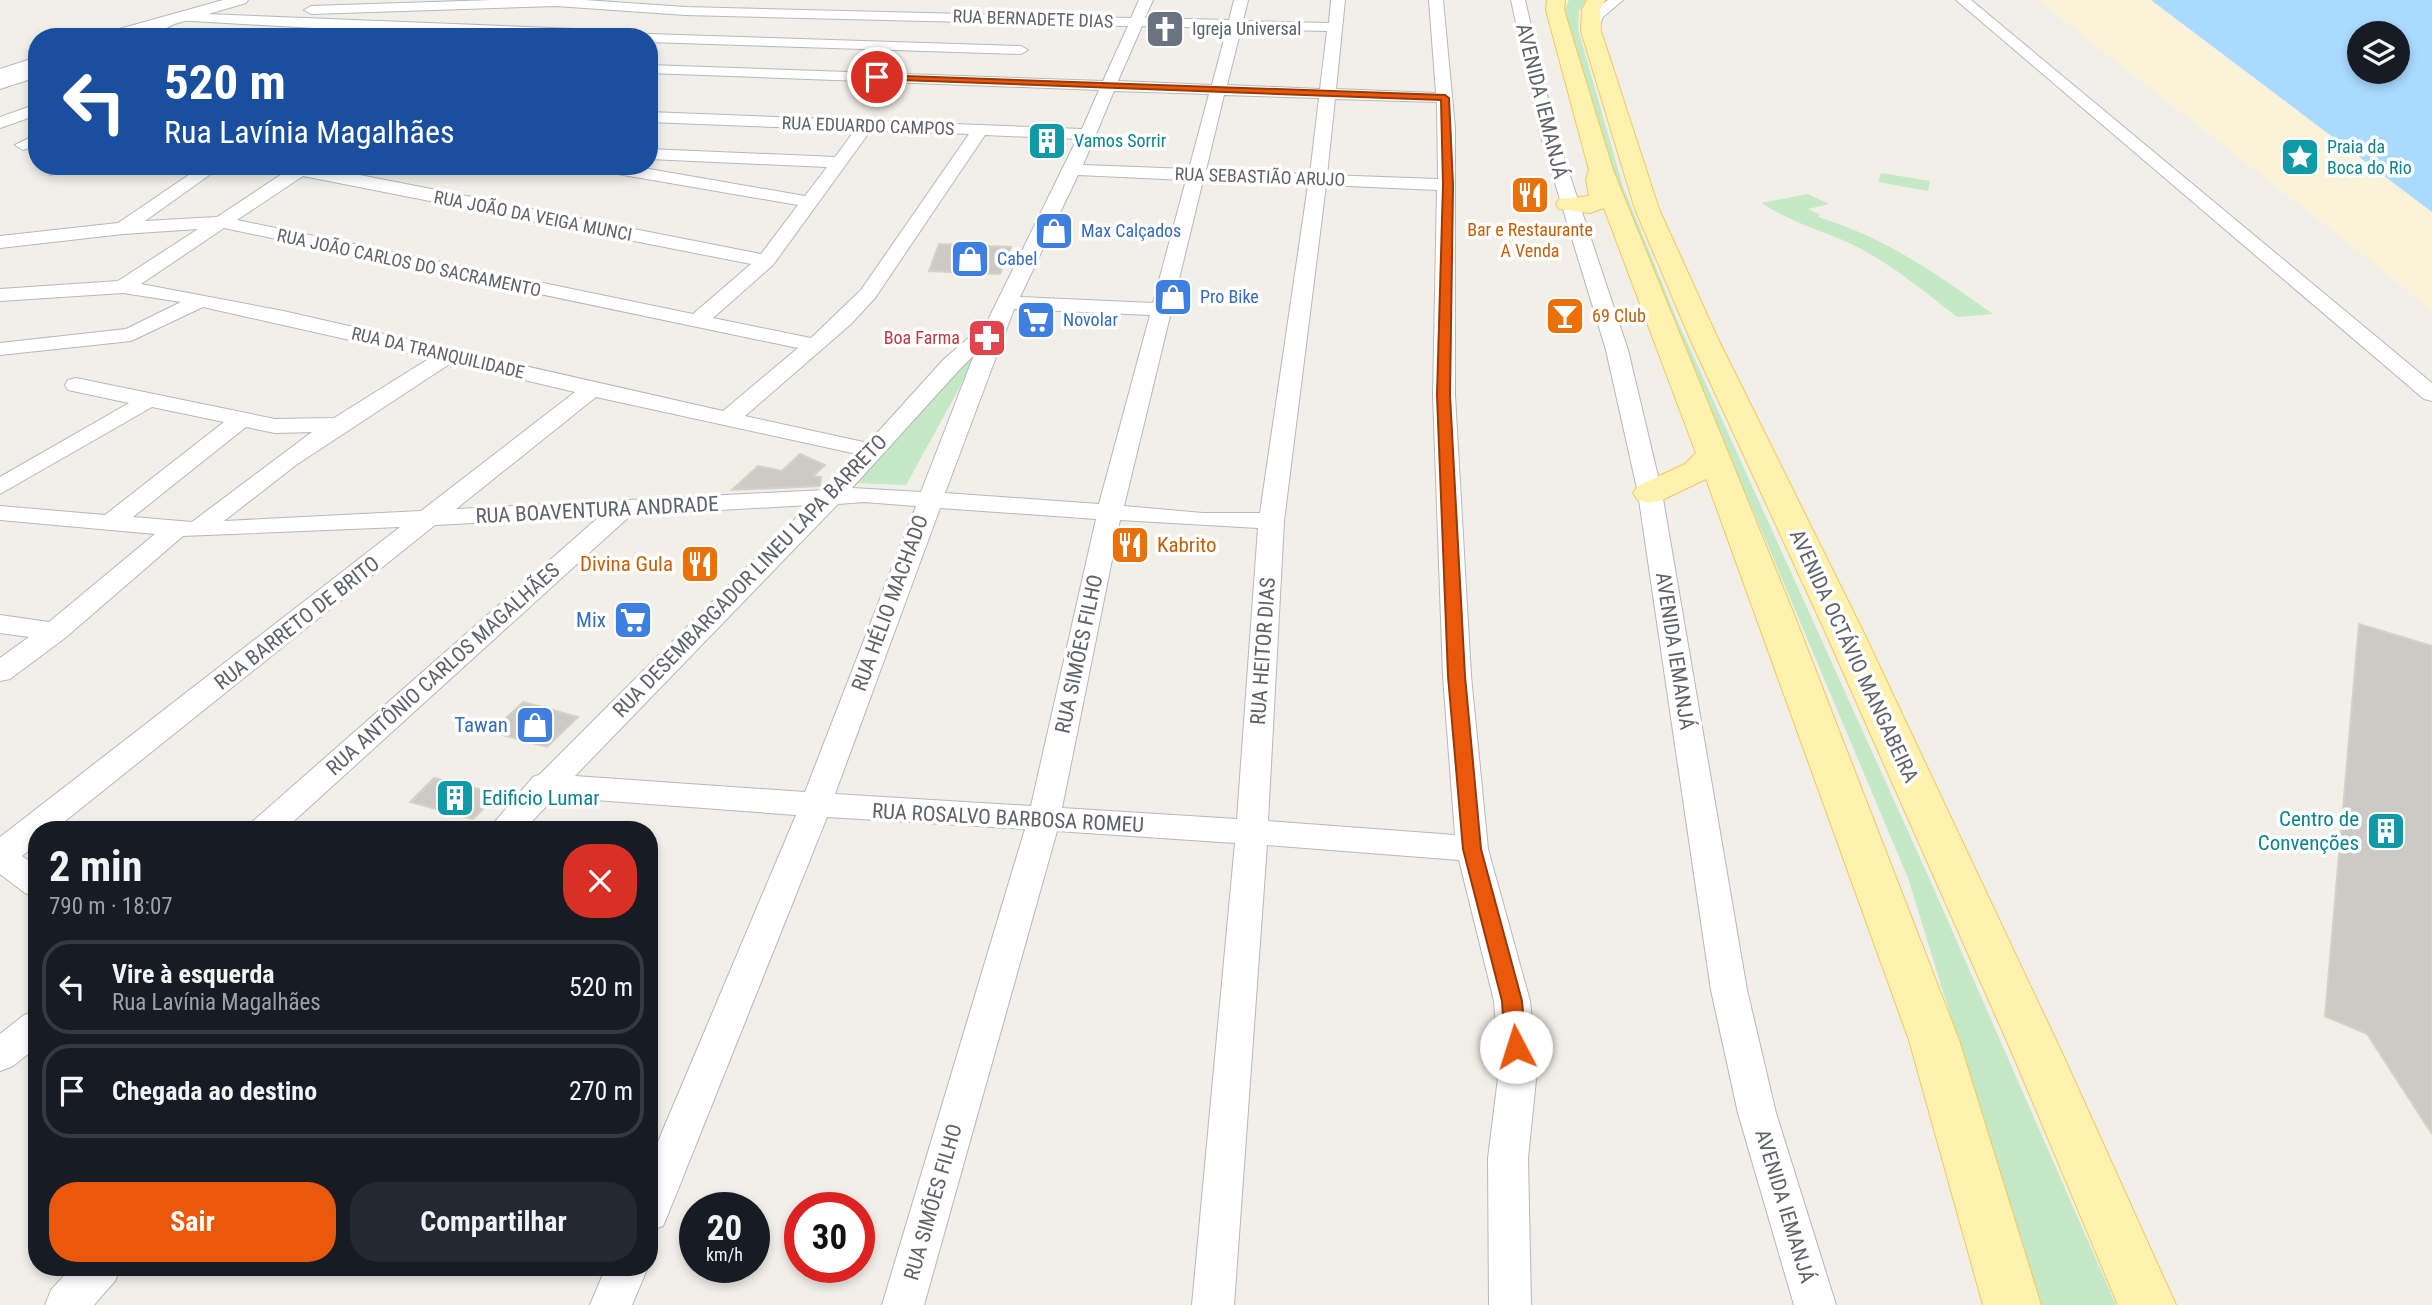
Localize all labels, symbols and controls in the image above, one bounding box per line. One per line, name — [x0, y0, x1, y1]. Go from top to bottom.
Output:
street label: RUA BERNADETE DIAS — [952, 5, 1114, 32]
church icon: Igreja Universal — [1144, 8, 1186, 50]
place label: Igreja Universal — [1192, 18, 1301, 39]
street label: AVENIDA IEMANJÁ — [1511, 21, 1573, 181]
map controls — [2347, 21, 2410, 84]
button: layers — [2347, 21, 2410, 84]
pin — [847, 47, 907, 107]
text: 520 m — [164, 54, 286, 111]
icon: left — [49, 56, 140, 147]
icon: arrive — [858, 58, 896, 96]
street label: RUA EDUARDO CAMPOS — [781, 112, 955, 139]
text: Rua Lavínia Magalhães — [164, 113, 455, 151]
building icon: Vamos Sorrir — [1026, 120, 1068, 162]
place label: Vamos Sorrir — [1074, 130, 1167, 151]
place icon: Praia da Boca do Rio — [2279, 136, 2321, 178]
place label: Praia da Boca do Rio — [2327, 136, 2412, 178]
street label: RUA SEBASTIÃO ARUJO — [1174, 163, 1346, 190]
restaurant icon: Bar e Restaurante A Venda — [1509, 174, 1551, 216]
street label: RUA JOÃO DA VEIGA MUNCI — [432, 186, 634, 245]
shop icon: Max Calçados — [1033, 210, 1075, 252]
place label: Bar e Restaurante A Venda — [1467, 219, 1593, 261]
place label: Max Calçados — [1081, 220, 1181, 241]
street label: RUA JOÃO CARLOS DO SACRAMENTO — [275, 224, 543, 301]
shop icon: Cabel — [949, 238, 991, 280]
place label: Cabel — [997, 248, 1037, 269]
shop icon: Pro Bike — [1152, 276, 1194, 318]
place label: Pro Bike — [1200, 286, 1259, 307]
bar icon: 69 Club — [1544, 295, 1586, 337]
supermarket icon: Novolar — [1015, 299, 1057, 341]
place label: 69 Club — [1592, 305, 1646, 326]
place label: Novolar — [1063, 309, 1118, 330]
pharmacy icon: Boa Farma — [966, 317, 1008, 359]
street label: RUA DA TRANQUILIDADE — [350, 322, 527, 383]
place label: Boa Farma — [884, 327, 960, 348]
street label: RUA DESEMBARGADOR LINEU LAPA BARRETO — [608, 430, 892, 722]
street label: RUA BOAVENTURA ANDRADE — [475, 492, 719, 528]
street label: RUA HÉLIO MACHADO — [847, 512, 933, 694]
restaurant icon: Kabrito — [1109, 524, 1151, 566]
street label: AVENIDA OCTÁVIO MANGABEIRA — [1785, 526, 1923, 786]
place label: Kabrito — [1157, 533, 1217, 557]
restaurant icon: Divina Gula — [679, 543, 721, 585]
street label: RUA BARRETO DE BRITO — [210, 551, 384, 695]
place label: Divina Gula — [580, 552, 673, 576]
street label: RUA ANTÔNIO CARLOS MAGALHÃES — [321, 558, 565, 780]
street label: AVENIDA IEMANJÁ — [1651, 570, 1699, 732]
street label: RUA SIMÕES FILHO — [1050, 573, 1108, 735]
street label: RUA HEITOR DIAS — [1246, 576, 1280, 726]
supermarket icon: Mix — [612, 599, 654, 641]
place label: Mix — [576, 608, 606, 632]
shop icon: Tawan — [514, 704, 556, 746]
place label: Tawan — [454, 713, 508, 737]
building icon: Edificio Lumar — [434, 777, 476, 819]
place label: Edificio Lumar — [482, 786, 600, 810]
street label: RUA ROSALVO BARBOSA ROMEU — [871, 799, 1145, 837]
place label: Centro de Convenções — [2258, 807, 2359, 855]
building icon: Centro de Convenções — [2365, 810, 2407, 852]
text: 2 min — [49, 842, 142, 891]
button: close — [563, 844, 637, 918]
text: 790 m · 18:07 — [49, 893, 173, 920]
text: Vire à esquerda — [112, 959, 275, 989]
icon: left — [53, 968, 91, 1006]
text: 520 m — [569, 972, 633, 1002]
text: Rua Lavínia Magalhães — [112, 989, 321, 1016]
position arrow — [1479, 1010, 1553, 1084]
icon: arrive — [53, 1072, 91, 1110]
text: Chegada ao destino — [112, 1076, 317, 1106]
text: 270 m — [569, 1076, 633, 1106]
street label: RUA SIMÕES FILHO — [899, 1121, 967, 1283]
street label: AVENIDA IEMANJÁ — [1750, 1126, 1820, 1286]
button: Sair — [49, 1182, 336, 1262]
button: Compartilhar — [350, 1182, 637, 1262]
speed limit sign: 30 — [784, 1192, 875, 1283]
text: 20 — [707, 1208, 742, 1249]
text: km/h — [706, 1244, 743, 1265]

